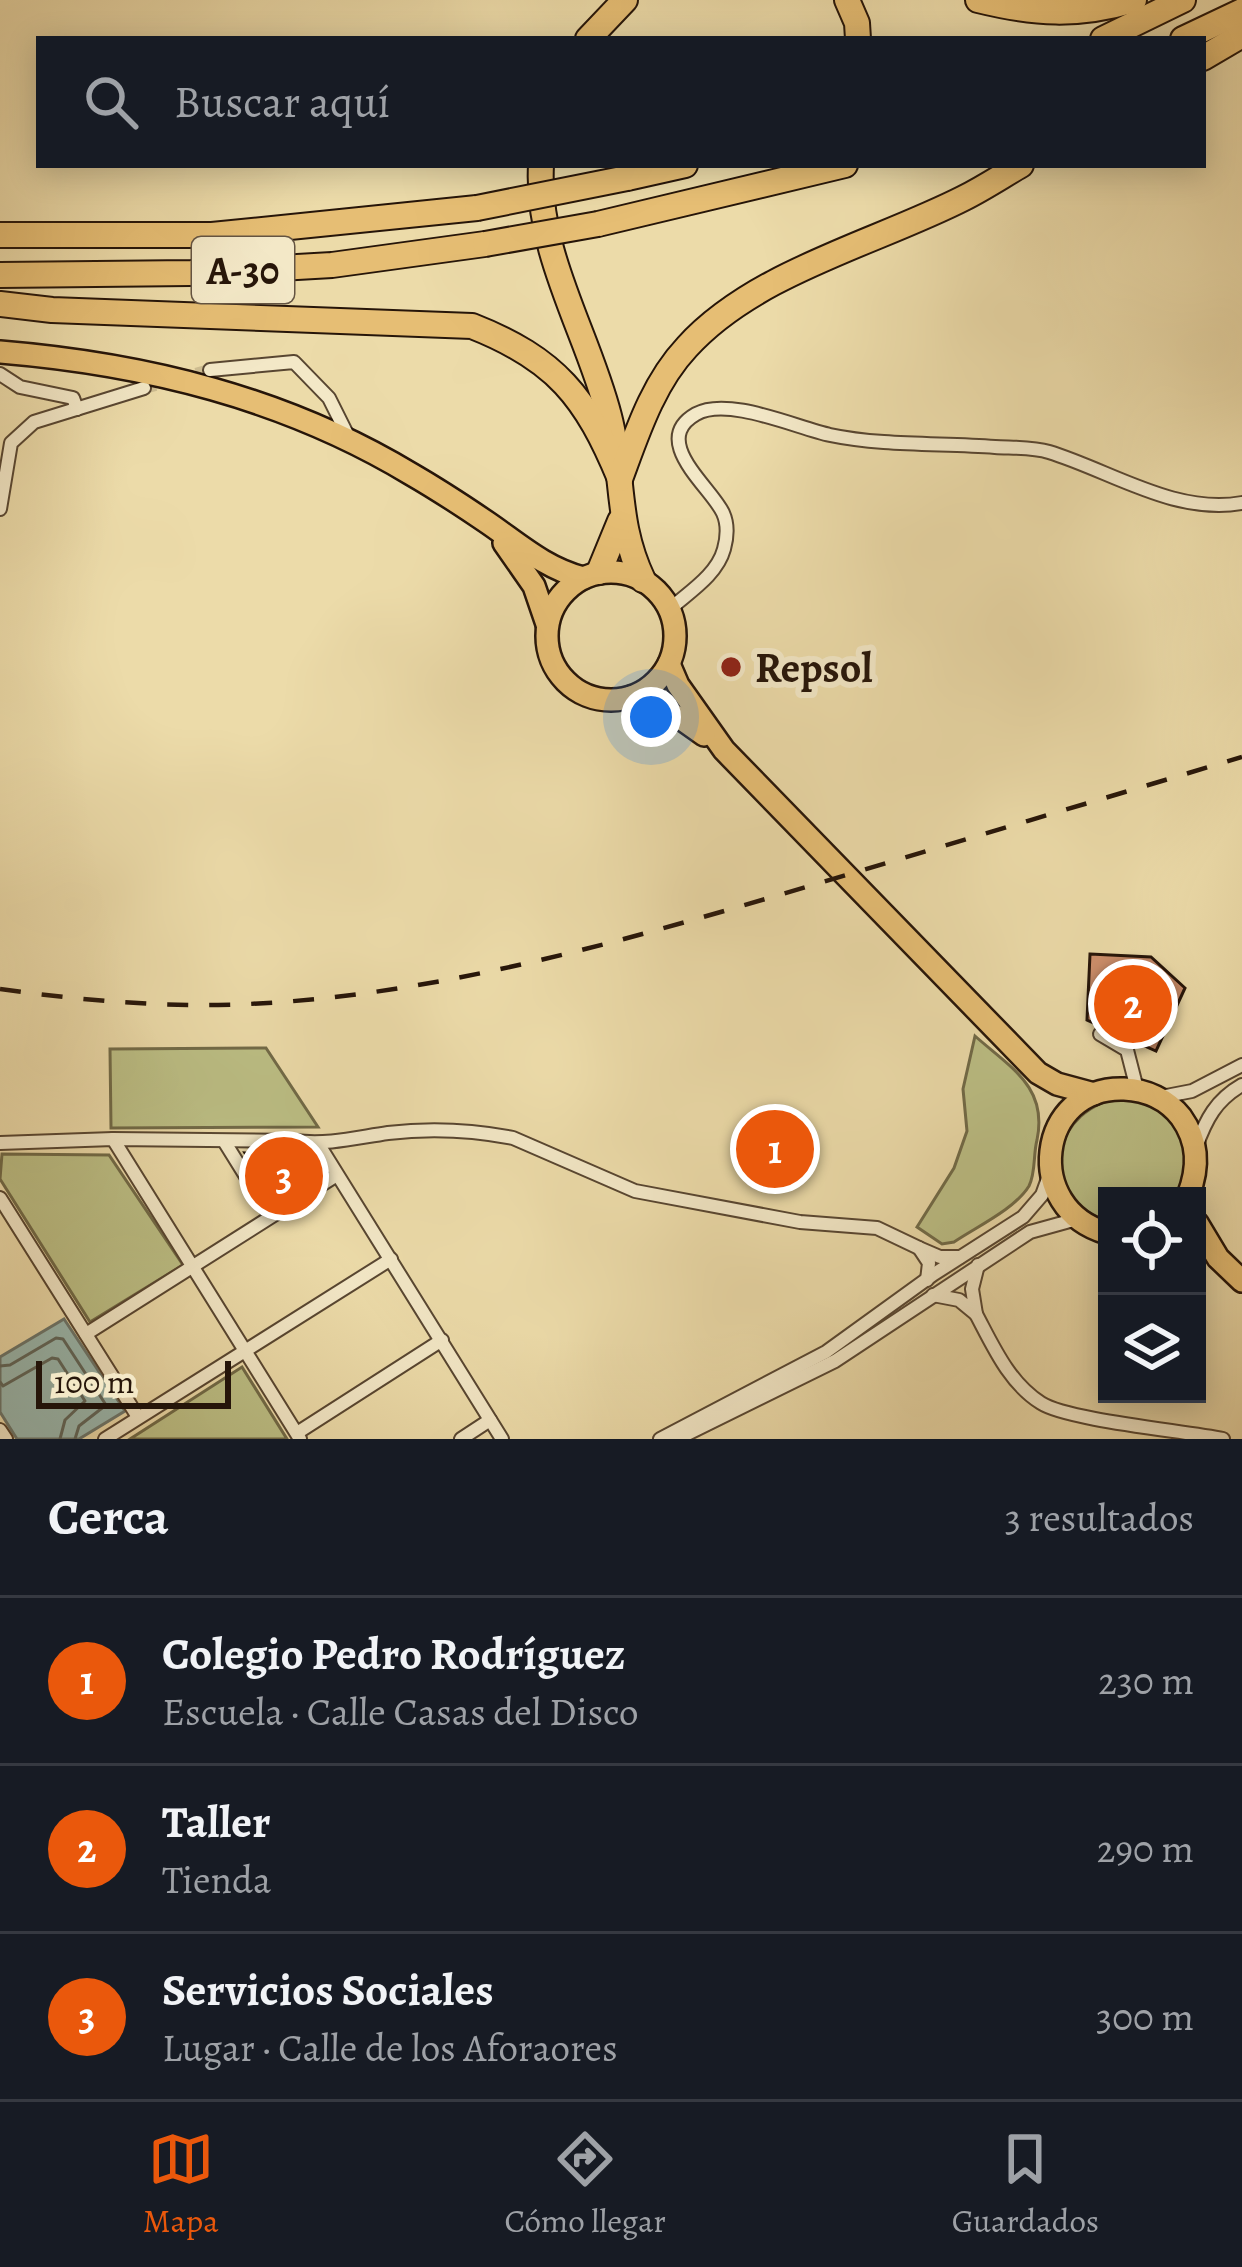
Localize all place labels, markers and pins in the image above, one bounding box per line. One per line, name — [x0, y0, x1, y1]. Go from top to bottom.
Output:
place label: Repsol — [755, 639, 872, 696]
marker: Repsol — [718, 654, 744, 680]
pin: 2 — [1094, 959, 1172, 1049]
pin: 1 — [736, 1104, 814, 1194]
pin: 3 — [245, 1131, 323, 1221]

